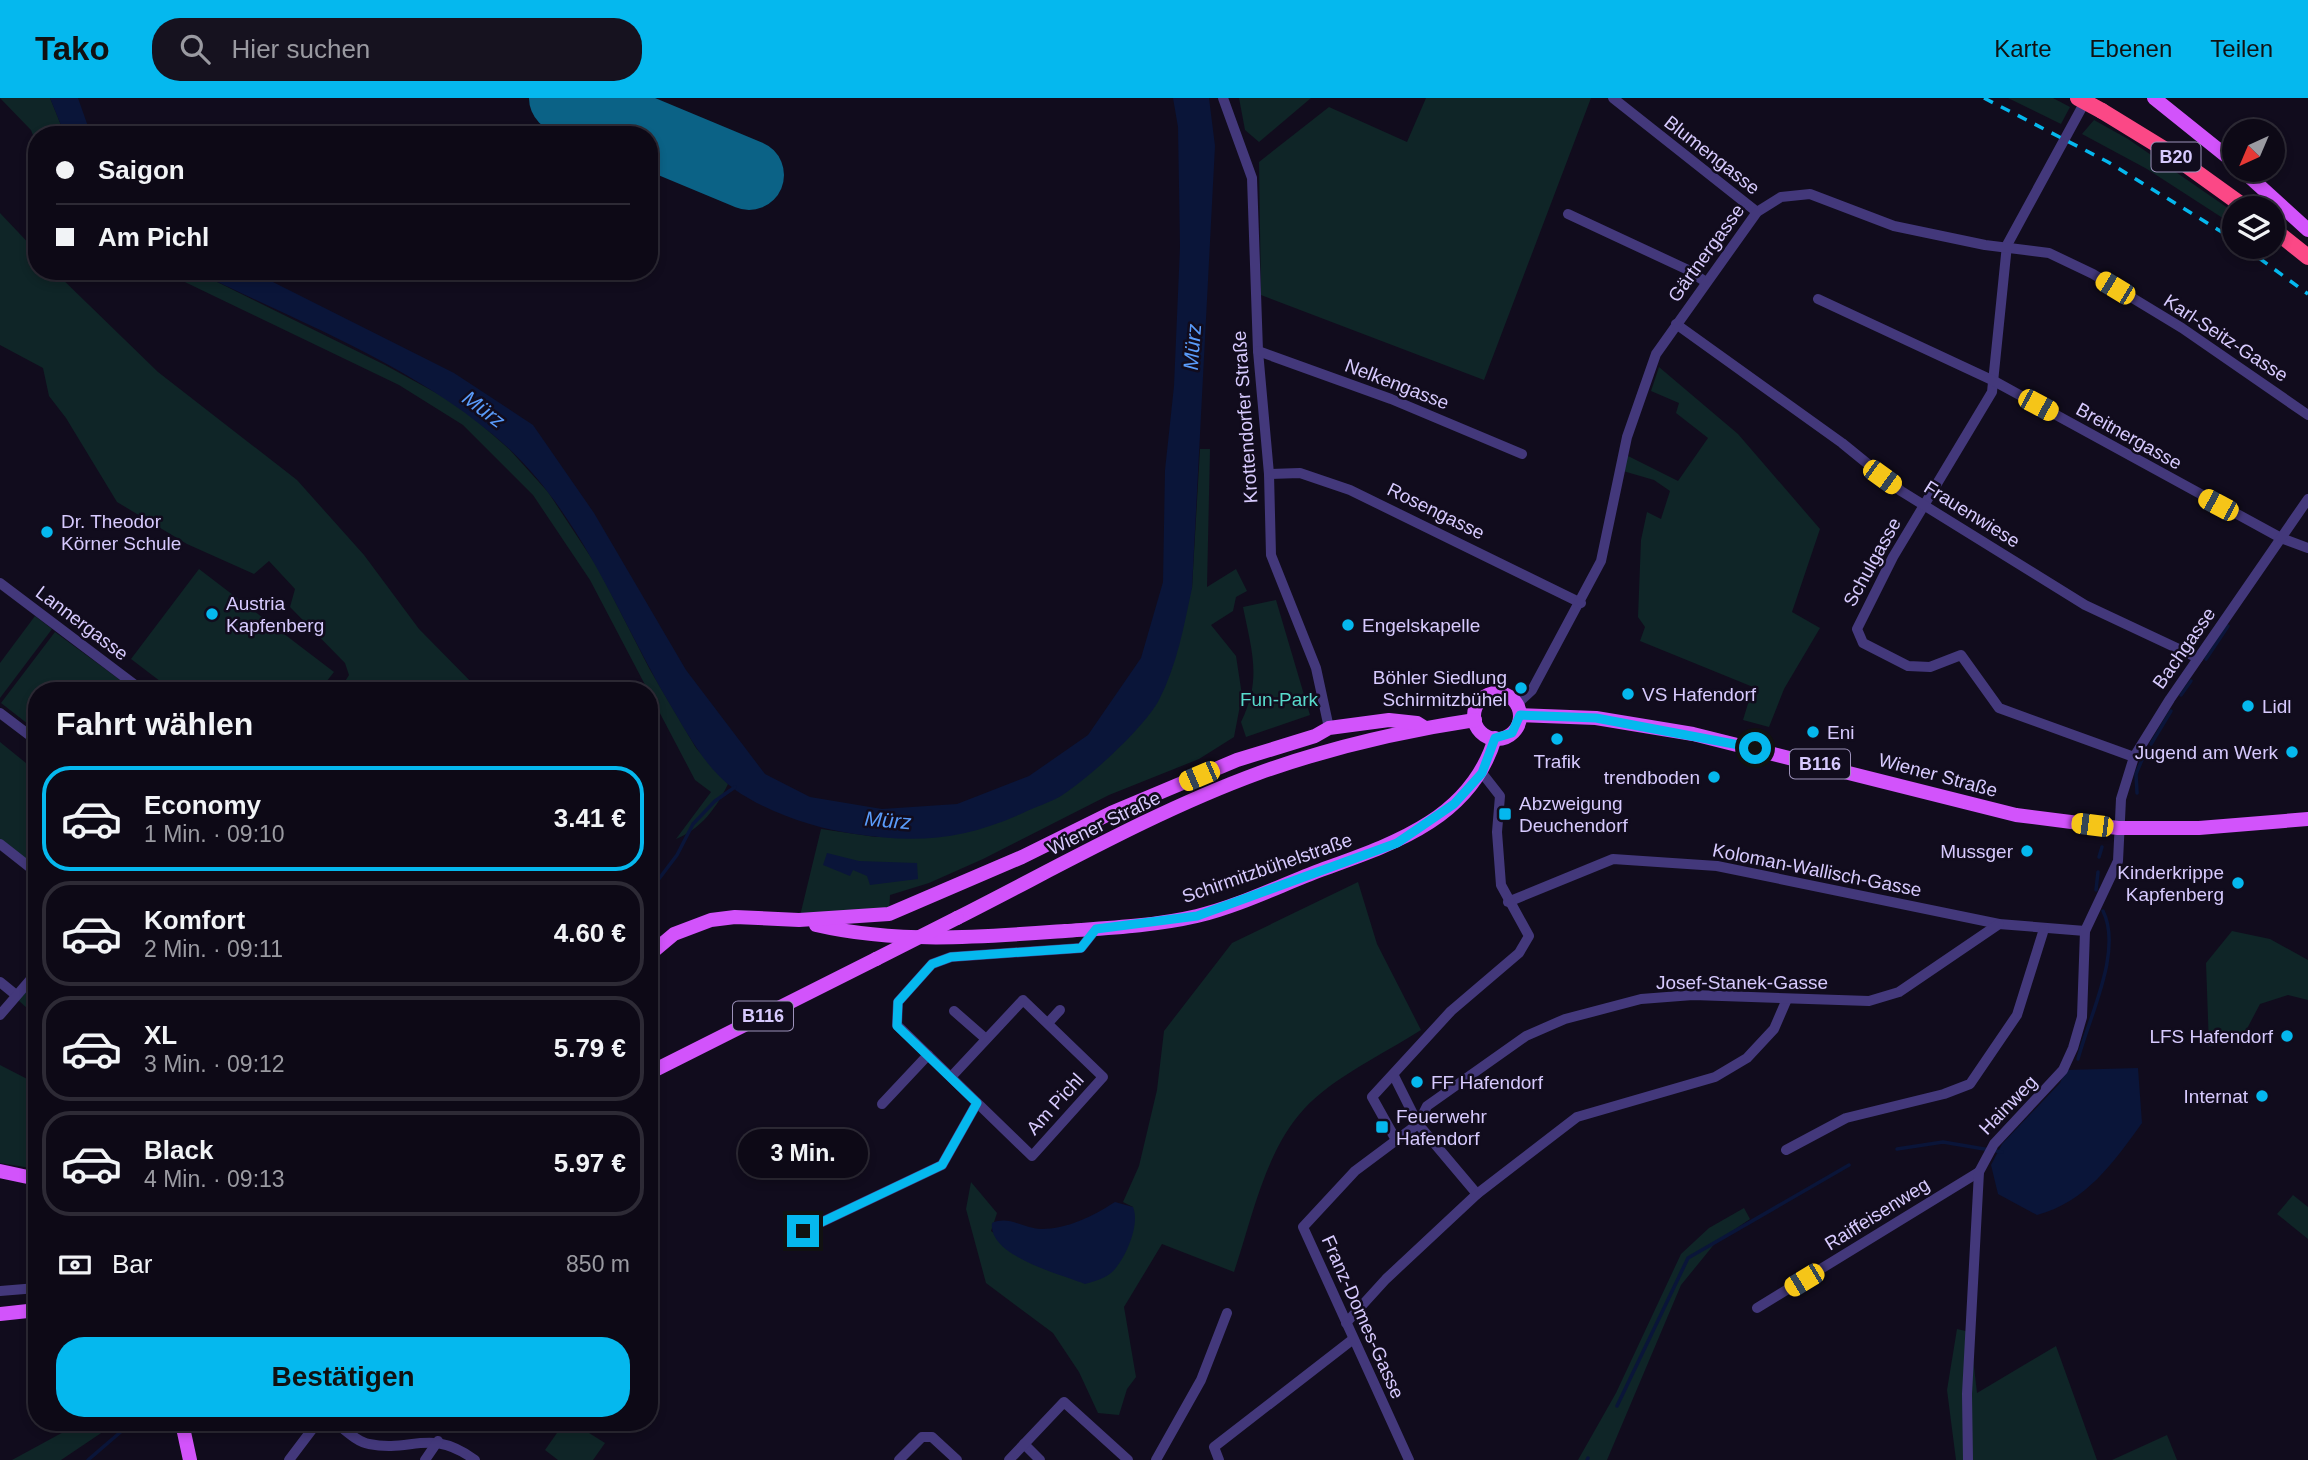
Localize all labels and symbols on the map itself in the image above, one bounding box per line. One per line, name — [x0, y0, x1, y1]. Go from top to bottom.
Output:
street label: Blumengasse — [1660, 111, 1764, 199]
north arrow — [2222, 119, 2286, 182]
road number: B20 — [2152, 142, 2200, 172]
street label: Gärtnergasse — [1664, 200, 1748, 306]
car — [2092, 268, 2139, 308]
street label: Karl-Seitz-Gasse — [2160, 290, 2292, 386]
water label: Mürz — [1179, 322, 1205, 371]
street label: Krottendorfer Straße — [1228, 330, 1262, 504]
street label: Nelkengasse — [1342, 355, 1452, 413]
water label: Mürz — [458, 386, 510, 433]
car — [2015, 386, 2062, 424]
street label: Breitnergasse — [2073, 398, 2185, 474]
car — [1859, 456, 1906, 498]
street label: Frauenwiese — [1920, 476, 2024, 552]
street label: Rosengasse — [1384, 478, 1488, 544]
car — [2195, 486, 2242, 524]
place label: Dr. Theodor Körner Schule — [61, 511, 181, 554]
street label: Schulgasse — [1839, 514, 1905, 610]
marker: Dr. Theodor Körner Schule — [39, 524, 55, 540]
street label: Lannergasse — [32, 582, 132, 664]
place label: Austria Kapfenberg — [226, 593, 324, 636]
street label: Bachgasse — [2148, 603, 2220, 693]
marker: Austria Kapfenberg — [204, 606, 220, 622]
place label: Engelskapelle — [1362, 615, 1480, 636]
marker: Engelskapelle — [1340, 617, 1356, 633]
place label: Böhler Siedlung Schirmitzbühel — [1373, 667, 1507, 710]
marker: Böhler Siedlung Schirmitzbühel — [1513, 680, 1529, 696]
place label: VS Hafendorf — [1642, 684, 1757, 705]
marker: VS Hafendorf — [1620, 686, 1636, 702]
park label: Fun-Park — [1240, 689, 1319, 710]
place label: Lidl — [2262, 696, 2292, 717]
marker: Lidl — [2240, 698, 2256, 714]
place label: Eni — [1827, 722, 1854, 743]
marker: Eni — [1805, 724, 1821, 740]
marker: Trafik — [1549, 731, 1565, 747]
route start — [1739, 732, 1771, 764]
place label: Jugend am Werk — [2135, 742, 2278, 763]
marker: Jugend am Werk — [2284, 744, 2300, 760]
street label: Wiener Straße — [1876, 749, 2000, 801]
road number: B116 — [1790, 750, 1850, 778]
place label: Trafik — [1534, 751, 1581, 772]
car — [1176, 758, 1223, 794]
place label: trendboden — [1604, 767, 1700, 788]
marker: trendboden — [1706, 769, 1722, 785]
street label: Wiener Straße — [1044, 787, 1164, 859]
place label: Abzweigung Deuchendorf — [1519, 793, 1629, 836]
marker: Abzweigung Deuchendorf — [1497, 806, 1513, 822]
water label: Mürz — [864, 807, 913, 834]
car — [2070, 812, 2115, 838]
street label: Schirmitzbühelstraße — [1179, 829, 1355, 907]
street label: Koloman-Wallisch-Gasse — [1711, 839, 1923, 901]
place label: Mussger — [1940, 841, 2014, 862]
marker: Mussger — [2019, 843, 2035, 859]
place label: Kinderkrippe Kapfenberg — [2117, 862, 2224, 905]
marker: Kinderkrippe Kapfenberg — [2230, 875, 2246, 891]
street label: Josef-Stanek-Gasse — [1656, 972, 1828, 993]
road number: B116 — [733, 1001, 793, 1030]
place label: LFS Hafendorf — [2149, 1026, 2274, 1047]
marker: LFS Hafendorf — [2279, 1028, 2295, 1044]
street label: Am Pichl — [1022, 1069, 1088, 1139]
street label: Hainweg — [1975, 1071, 2041, 1139]
place label: FF Hafendorf — [1431, 1072, 1544, 1093]
marker: FF Hafendorf — [1409, 1074, 1425, 1090]
place label: Internat — [2184, 1086, 2249, 1107]
marker: Internat — [2254, 1088, 2270, 1104]
place label: Feuerwehr Hafendorf — [1396, 1106, 1487, 1149]
marker: Feuerwehr Hafendorf — [1374, 1119, 1390, 1135]
callout: 3 Min. — [738, 1130, 868, 1178]
street label: Raiffeisenweg — [1821, 1174, 1933, 1254]
route end — [787, 1215, 819, 1247]
street label: Franz-Domes-Gasse — [1318, 1232, 1408, 1402]
car — [1781, 1260, 1828, 1300]

